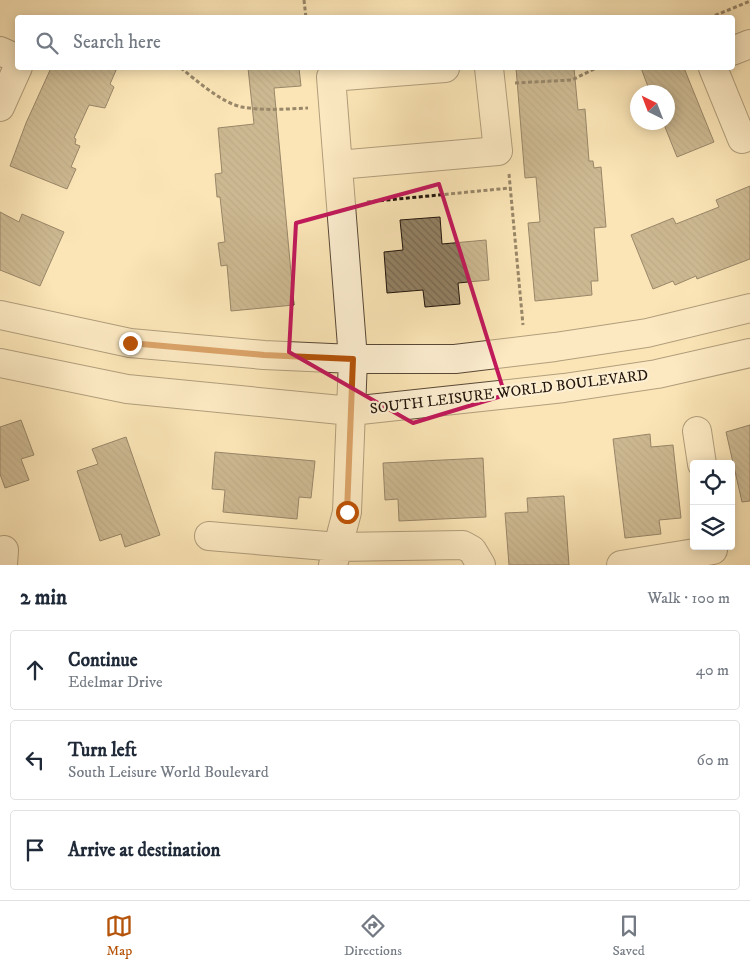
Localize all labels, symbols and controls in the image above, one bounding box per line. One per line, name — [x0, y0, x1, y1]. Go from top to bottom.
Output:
search box — [15, 15, 735, 70]
icon: search — [33, 29, 61, 57]
text: Search here — [73, 31, 161, 54]
north arrow — [630, 85, 675, 130]
route end — [119, 332, 142, 355]
street label: SOUTH LEISURE WORLD BOULEVARD — [369, 366, 649, 418]
map controls — [690, 460, 735, 550]
button: locate — [690, 460, 735, 505]
route start — [336, 501, 359, 524]
button: layers — [690, 505, 735, 550]
text: 2 min — [20, 585, 67, 611]
text: Walk · 100 m — [648, 588, 730, 608]
text: Continue — [68, 649, 138, 672]
icon: ahead — [21, 656, 49, 684]
text: 40 m — [696, 660, 729, 680]
text: Edelmar Drive — [68, 672, 163, 692]
text: Turn left — [68, 739, 137, 762]
icon: left — [21, 746, 49, 774]
text: 60 m — [697, 750, 729, 770]
text: South Leisure World Boulevard — [68, 762, 269, 782]
icon: arrive — [21, 836, 49, 864]
text: Arrive at destination — [68, 839, 220, 862]
tab: Map — [105, 912, 133, 960]
tab: Directions — [344, 912, 402, 960]
tab: Saved — [613, 912, 645, 960]

